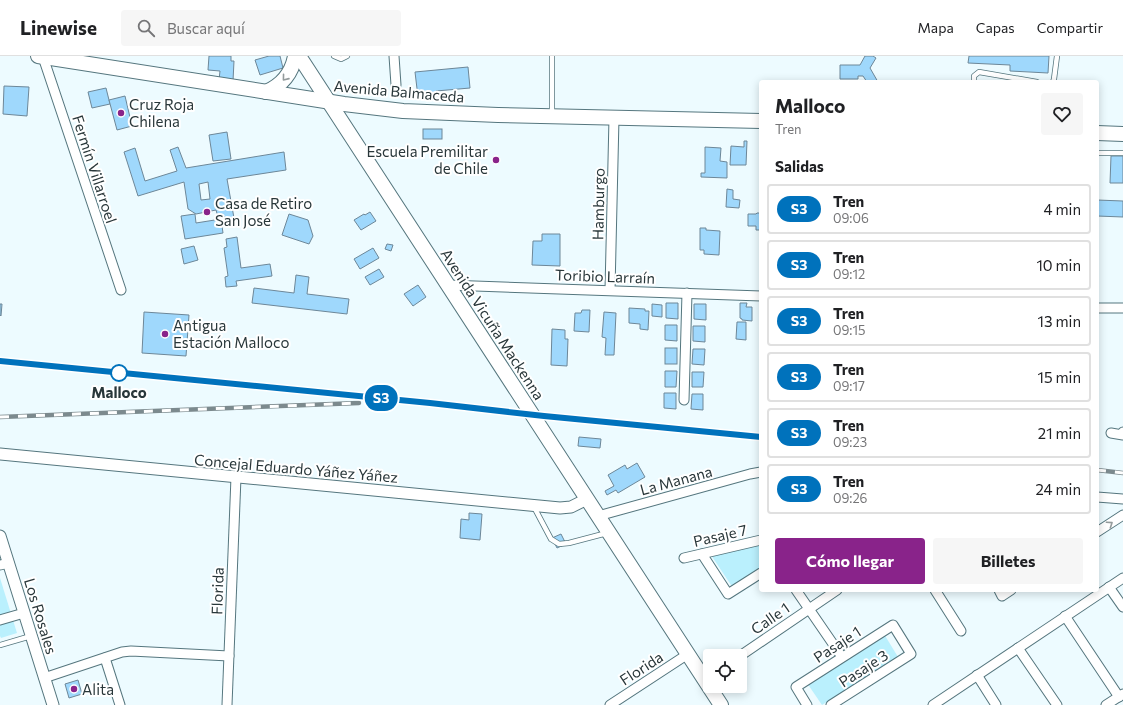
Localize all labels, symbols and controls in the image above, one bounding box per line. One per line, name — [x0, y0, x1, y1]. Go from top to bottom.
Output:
search box — [121, 10, 401, 46]
text: Linewise — [20, 16, 97, 39]
icon: search — [135, 17, 157, 39]
text: Buscar aquí — [167, 19, 245, 37]
text: Mapa — [918, 19, 954, 36]
text: Capas — [976, 19, 1015, 36]
text: Compartir — [1037, 19, 1103, 36]
one-way arrow — [283, 73, 290, 80]
street label: Avenida Balmaceda — [333, 76, 465, 106]
button: heart — [1041, 93, 1083, 135]
text: Malloco — [775, 94, 845, 117]
place label: Cruz Roja Chilena — [129, 95, 194, 130]
marker: Cruz Roja Chilena — [116, 108, 126, 118]
street label: Fermín Villarroel — [69, 113, 121, 225]
text: Tren — [775, 121, 802, 137]
place label: Escuela Premilitar de Chile — [366, 142, 488, 177]
marker: Escuela Premilitar de Chile — [491, 155, 501, 165]
text: Salidas — [775, 157, 824, 175]
street label: Hamburgo — [588, 168, 608, 240]
text: Tren — [833, 192, 864, 210]
place label: Casa de Retiro San José — [215, 194, 312, 229]
text: S3 — [791, 200, 807, 217]
text: 4 min — [1044, 200, 1081, 218]
marker: Casa de Retiro San José — [202, 207, 212, 217]
text: 09:06 — [833, 210, 869, 226]
street label: Avenida Vicuña Mackenna — [437, 245, 549, 403]
text: Tren — [833, 248, 864, 266]
text: S3 — [791, 256, 807, 273]
text: 10 min — [1036, 256, 1081, 274]
street label: Toribio Larraín — [555, 265, 655, 287]
text: 09:12 — [833, 266, 865, 282]
text: Tren — [833, 304, 864, 322]
text: S3 — [791, 312, 807, 329]
text: 13 min — [1038, 312, 1081, 330]
place label: Antigua Estación Malloco — [173, 316, 289, 351]
text: 09:15 — [833, 322, 865, 338]
marker: Antigua Estación Malloco — [160, 329, 170, 339]
text: Tren — [833, 360, 864, 378]
marker: Malloco — [110, 364, 128, 382]
text: S3 — [791, 368, 807, 385]
text: 15 min — [1038, 368, 1081, 386]
text: 09:17 — [833, 378, 865, 394]
place label: Malloco — [91, 383, 147, 401]
line badge: S3 — [363, 385, 399, 411]
text: S3 — [373, 389, 389, 406]
text: Tren — [833, 416, 864, 434]
text: S3 — [791, 424, 807, 441]
text: 21 min — [1038, 424, 1081, 442]
text: 09:23 — [833, 434, 867, 450]
street label: Concejal Eduardo Yáñez Yáñez — [193, 450, 399, 486]
street label: La Manana — [638, 462, 714, 498]
text: Tren — [833, 472, 864, 490]
text: S3 — [791, 480, 807, 497]
text: 24 min — [1036, 480, 1081, 498]
text: 09:26 — [833, 490, 868, 506]
street label: Pasaje 7 — [691, 520, 749, 550]
one-way arrow — [1106, 521, 1113, 528]
button: Cómo llegar — [775, 538, 925, 584]
button: Billetes — [933, 538, 1083, 584]
street label: Florida — [207, 567, 227, 615]
street label: Los Rosales — [21, 576, 61, 656]
street label: Calle 1 — [747, 598, 793, 638]
street label: Pasaje 1 — [810, 622, 864, 666]
street label: Pasaje 3 — [835, 645, 891, 691]
street label: Florida — [616, 647, 666, 689]
map controls — [703, 649, 747, 693]
button: locate — [703, 649, 747, 693]
place label: Alita — [82, 680, 114, 698]
marker: Alita — [69, 684, 79, 694]

